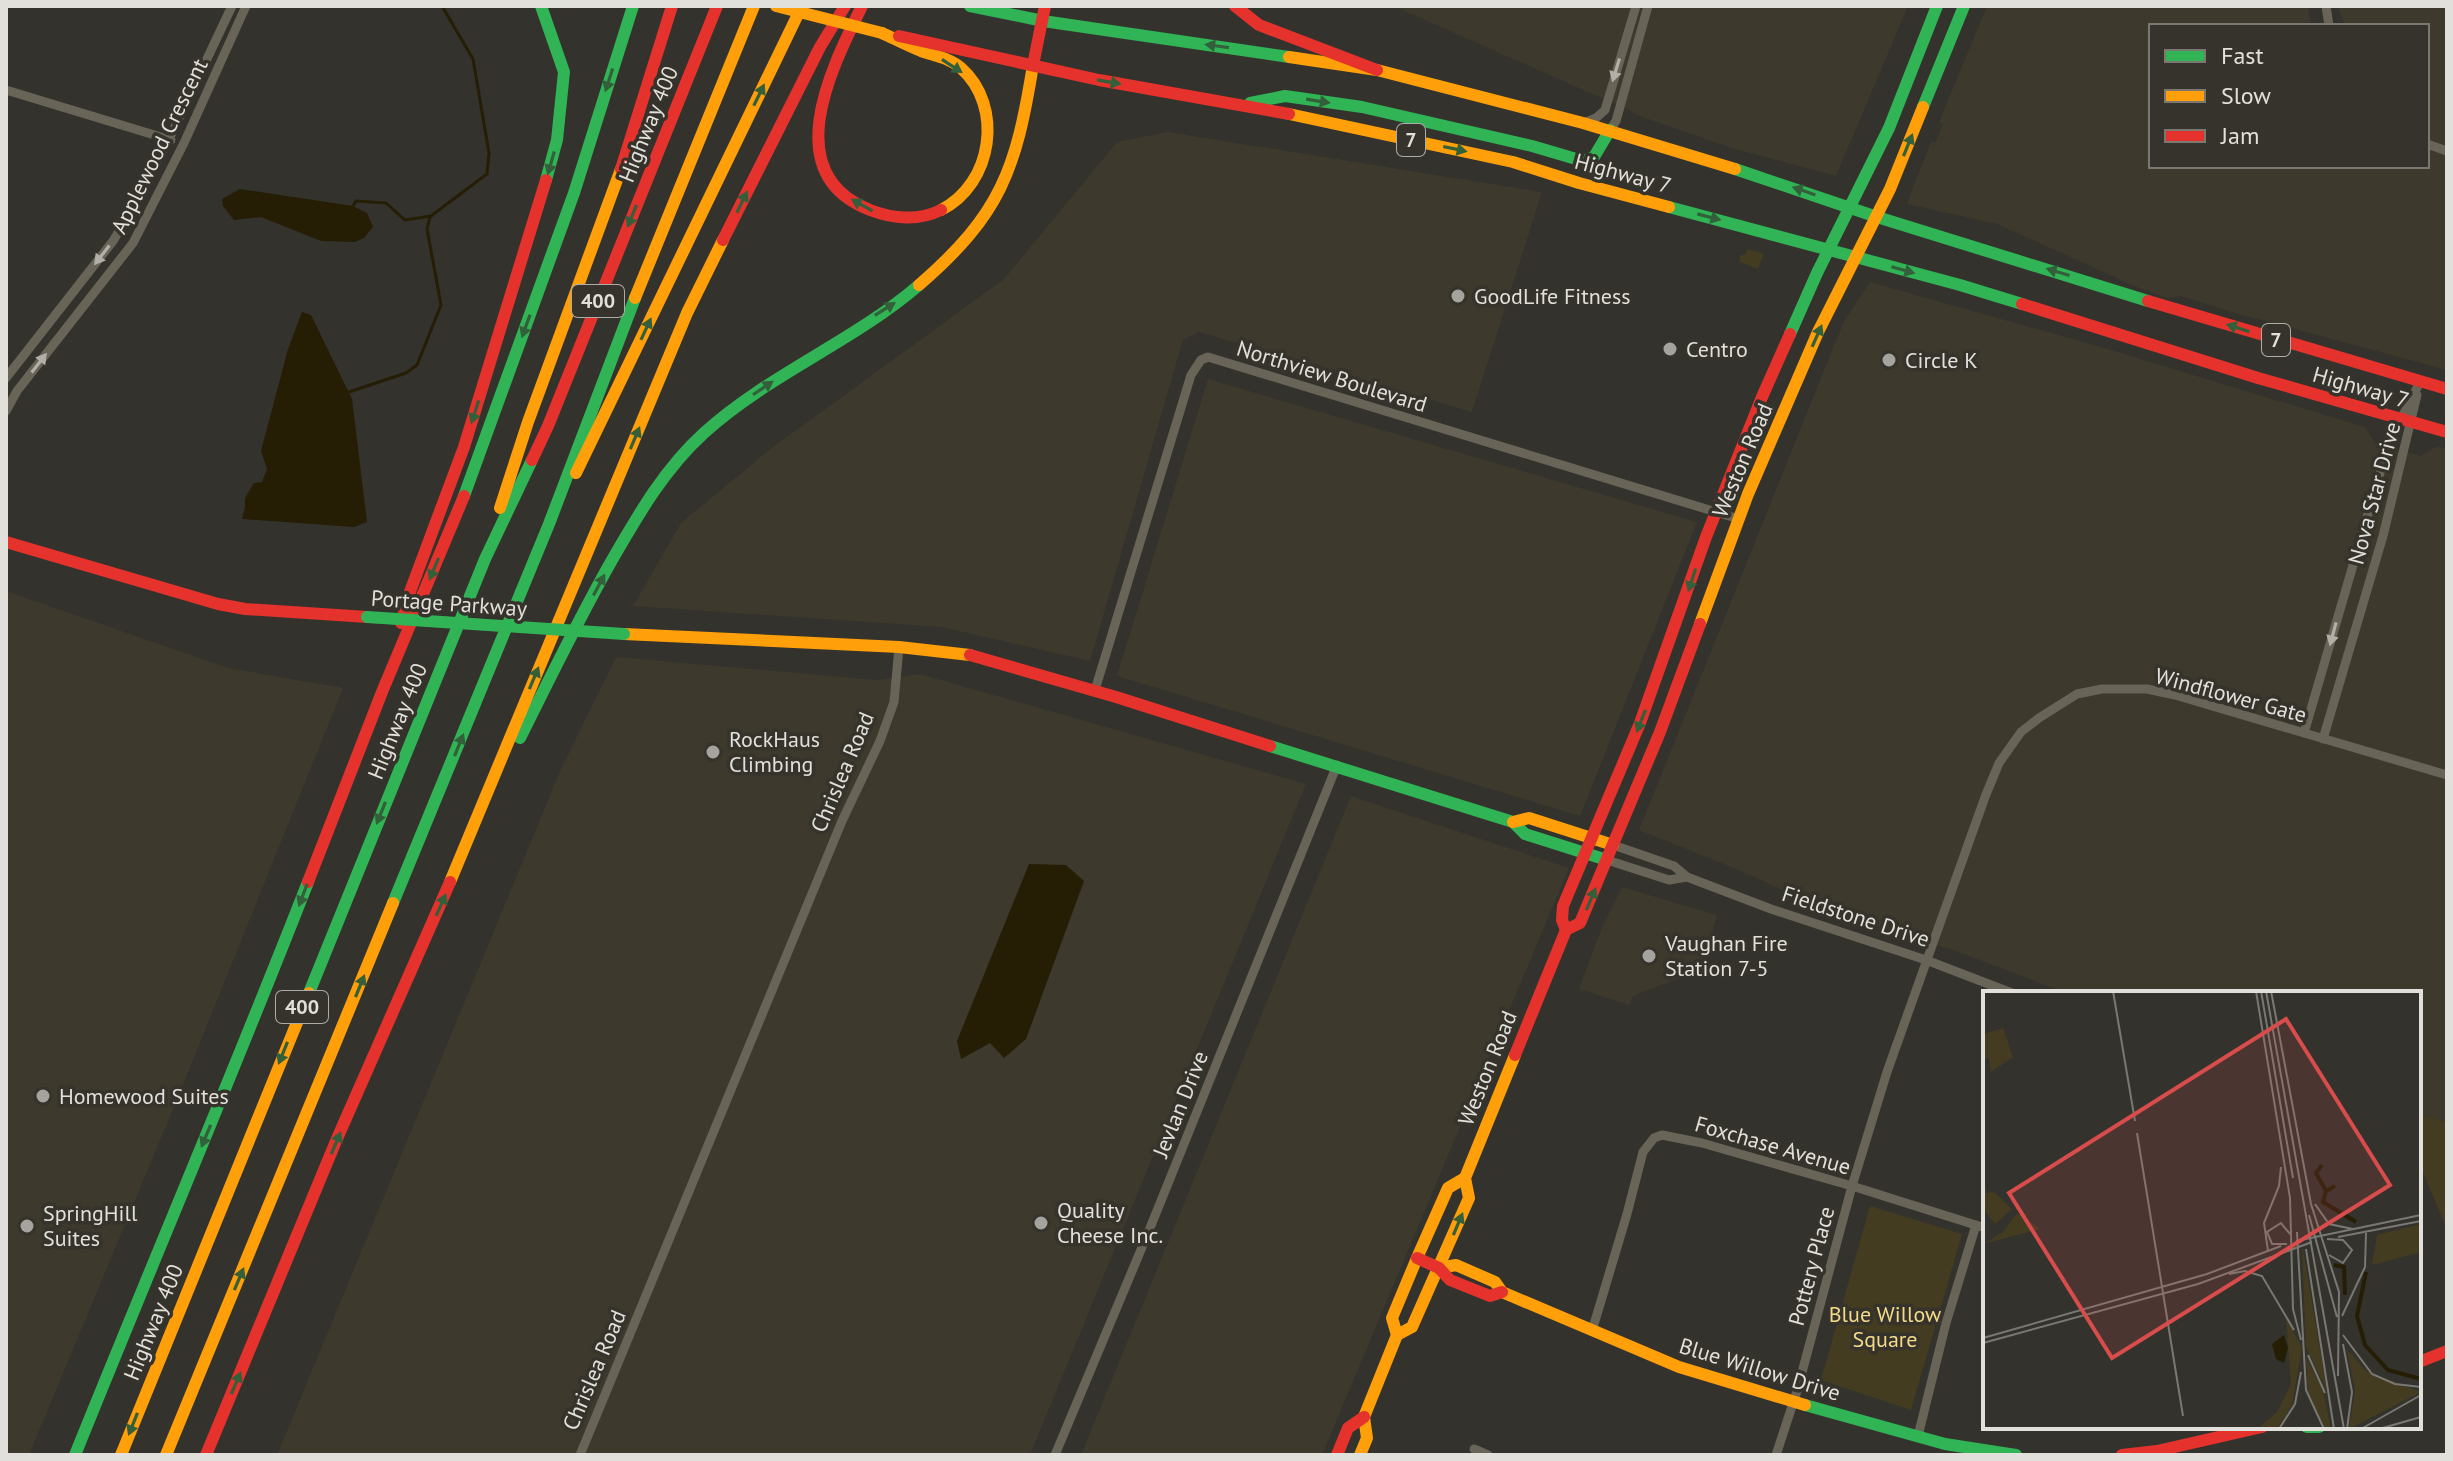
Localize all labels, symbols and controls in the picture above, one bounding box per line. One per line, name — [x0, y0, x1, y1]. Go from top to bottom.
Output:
legend — [2149, 24, 2429, 168]
one-way arrow — [1204, 39, 1229, 52]
text: Fast — [2221, 40, 2264, 71]
street label: Applewood Crescent — [104, 53, 214, 238]
one-way arrow — [942, 58, 963, 73]
one-way arrow — [1609, 58, 1622, 82]
street label: Highway 400 — [612, 62, 684, 186]
one-way arrow — [603, 69, 615, 93]
one-way arrow — [1096, 76, 1121, 88]
text: Slow — [2221, 80, 2271, 111]
one-way arrow — [752, 83, 766, 107]
one-way arrow — [1306, 95, 1331, 108]
text: Jam — [2220, 120, 2259, 151]
road number: 7 — [1397, 124, 1425, 156]
one-way arrow — [1902, 133, 1915, 157]
one-way arrow — [1442, 143, 1467, 156]
street label: Highway 7 — [1572, 147, 1674, 199]
one-way arrow — [544, 151, 557, 175]
one-way arrow — [1792, 185, 1816, 197]
one-way arrow — [735, 190, 749, 213]
one-way arrow — [851, 199, 873, 213]
one-way arrow — [625, 204, 638, 228]
one-way arrow — [1697, 211, 1721, 224]
one-way arrow — [95, 245, 111, 265]
one-way arrow — [1891, 264, 1916, 276]
one-way arrow — [2046, 265, 2070, 277]
place label: GoodLife Fitness — [1474, 282, 1630, 310]
road number: 400 — [572, 285, 624, 317]
marker: GoodLife Fitness — [1449, 287, 1467, 305]
one-way arrow — [874, 302, 896, 316]
one-way arrow — [519, 315, 531, 339]
one-way arrow — [639, 318, 653, 341]
one-way arrow — [2225, 321, 2249, 334]
one-way arrow — [1810, 324, 1823, 347]
road number: 7 — [2262, 324, 2290, 356]
street label: Northview Boulevard — [1233, 334, 1431, 418]
place label: Centro — [1686, 335, 1748, 363]
marker: Centro — [1661, 340, 1679, 358]
place label: Circle K — [1905, 346, 1978, 374]
marker: Circle K — [1880, 351, 1898, 369]
one-way arrow — [31, 353, 47, 373]
street label: Highway 7 — [2310, 360, 2412, 414]
one-way arrow — [753, 381, 774, 396]
street label: Weston Road — [1705, 399, 1779, 521]
one-way arrow — [468, 400, 481, 424]
street label: Nova Star Drive — [2342, 419, 2406, 567]
one-way arrow — [628, 426, 641, 450]
one-way arrow — [427, 558, 440, 581]
one-way arrow — [1685, 568, 1697, 592]
one-way arrow — [592, 573, 605, 596]
street label: Portage Parkway — [370, 584, 529, 622]
one-way arrow — [2327, 621, 2339, 646]
street label: Highway 400 — [361, 659, 433, 783]
street label: Windflower Gate — [2152, 661, 2310, 729]
one-way arrow — [528, 666, 541, 690]
street label: Chrislea Road — [804, 708, 880, 836]
one-way arrow — [1634, 709, 1647, 733]
place label: RockHaus Climbing — [729, 725, 820, 778]
one-way arrow — [452, 733, 465, 757]
marker: RockHaus Climbing — [704, 743, 722, 761]
one-way arrow — [375, 801, 388, 824]
street label: Fieldstone Drive — [1779, 879, 1933, 953]
one-way arrow — [296, 883, 309, 907]
one-way arrow — [1584, 887, 1597, 911]
one-way arrow — [434, 893, 447, 917]
place label: Vaughan Fire Station 7-5 — [1664, 929, 1788, 982]
marker: Vaughan Fire Station 7-5 — [1640, 947, 1658, 965]
one-way arrow — [354, 974, 367, 998]
road number: 400 — [276, 991, 328, 1023]
inset map — [1983, 991, 2421, 1429]
street label: Weston Road — [1451, 1007, 1523, 1129]
one-way arrow — [276, 1041, 289, 1065]
street label: Jevlan Drive — [1146, 1047, 1214, 1162]
place label: Homewood Suites — [59, 1082, 229, 1110]
marker: Homewood Suites — [34, 1087, 52, 1105]
street label: Foxchase Avenue — [1692, 1109, 1854, 1181]
one-way arrow — [199, 1125, 212, 1149]
one-way arrow — [329, 1131, 342, 1155]
place label: Quality Cheese Inc. — [1057, 1196, 1163, 1249]
place label: SpringHill Suites — [43, 1199, 138, 1252]
street label: Pottery Place — [1782, 1203, 1840, 1329]
one-way arrow — [1452, 1212, 1465, 1235]
marker: Quality Cheese Inc. — [1032, 1214, 1050, 1232]
marker: SpringHill Suites — [18, 1217, 36, 1235]
street label: Highway 400 — [117, 1260, 189, 1384]
one-way arrow — [233, 1267, 246, 1291]
park label: Blue Willow Square — [1829, 1300, 1941, 1353]
street label: Chrislea Road — [556, 1306, 632, 1434]
street label: Blue Willow Drive — [1676, 1331, 1844, 1407]
one-way arrow — [230, 1371, 243, 1395]
one-way arrow — [126, 1412, 139, 1436]

